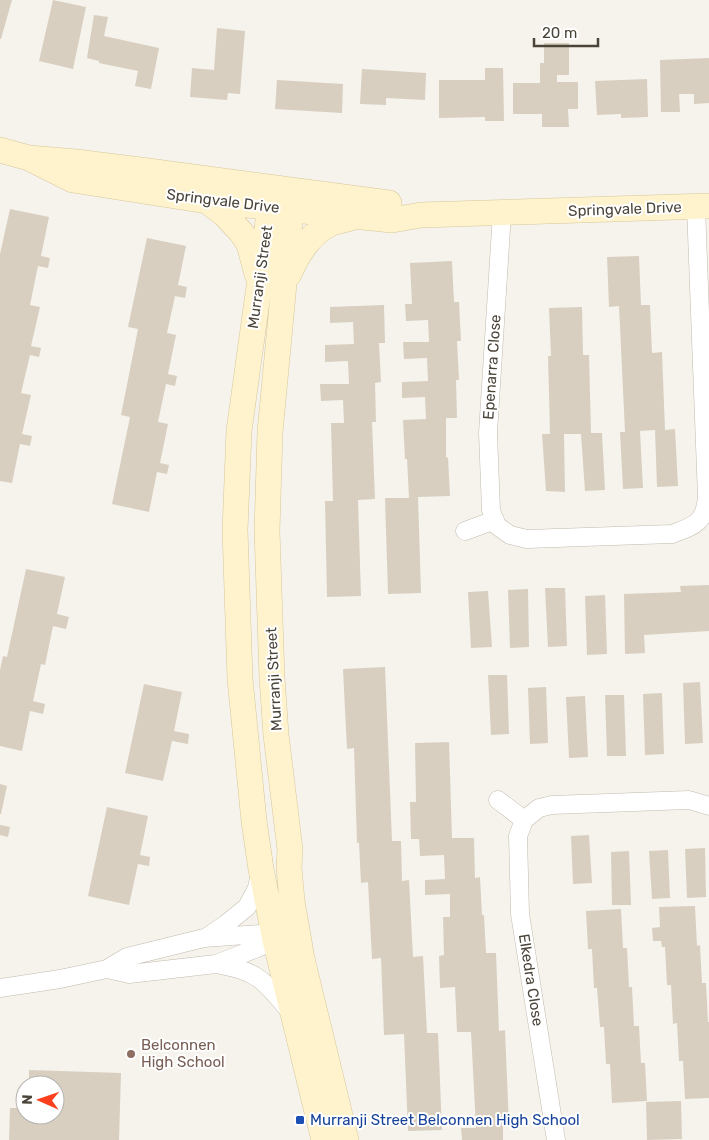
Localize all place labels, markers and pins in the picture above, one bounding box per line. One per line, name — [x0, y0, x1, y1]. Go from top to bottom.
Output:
place label: Belconnen High School — [141, 1036, 225, 1071]
marker: Belconnen High School — [125, 1048, 137, 1060]
place label: Murranji Street Belconnen High School — [310, 1111, 580, 1129]
marker: Murranji Street Belconnen High School — [294, 1114, 306, 1126]

